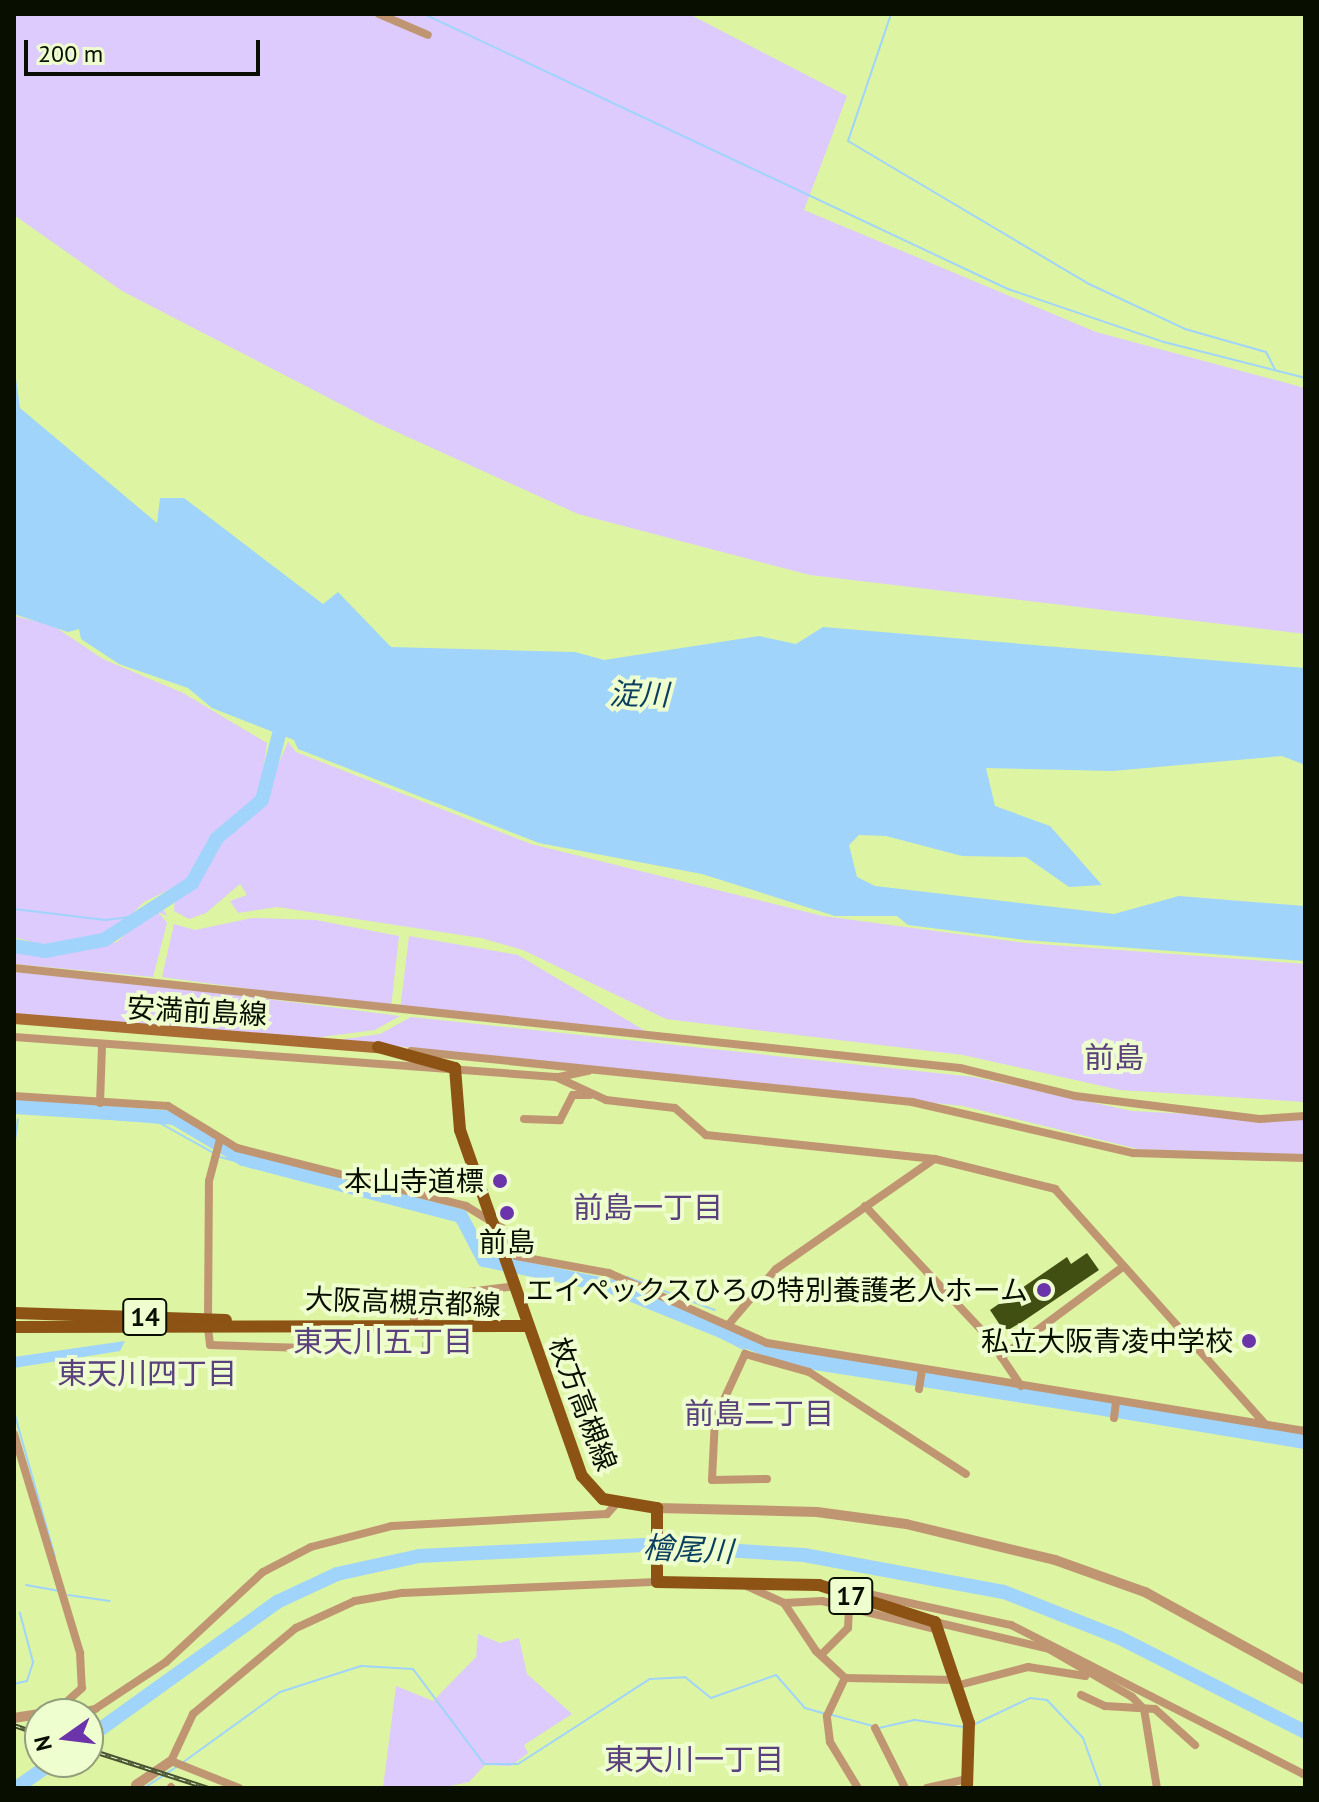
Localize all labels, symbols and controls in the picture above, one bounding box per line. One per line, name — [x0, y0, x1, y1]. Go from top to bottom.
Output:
scale bar — [28, 24, 264, 74]
text: 200 m — [38, 38, 103, 69]
water label: 淀川 — [609, 675, 669, 713]
street label: 安満前島線 — [126, 991, 268, 1031]
district label: 前島 — [1084, 1039, 1144, 1075]
place label: 本山寺道標 — [344, 1164, 484, 1198]
marker: 本山寺道標 — [491, 1172, 509, 1190]
district label: 前島一丁目 — [573, 1189, 723, 1225]
marker: 前島 — [498, 1204, 516, 1222]
place label: 前島 — [479, 1225, 535, 1259]
place label: エイぺックスひろの特別養護老人ホーム — [524, 1273, 1028, 1307]
marker: エイぺックスひろの特別養護老人ホーム — [1035, 1281, 1053, 1299]
street label: 大阪高槻京都線 — [304, 1282, 502, 1322]
road number: 14 — [121, 1295, 169, 1339]
district label: 東天川五丁目 — [293, 1323, 473, 1359]
place label: 私立大阪青凌中学校 — [981, 1324, 1233, 1358]
marker: 私立大阪青凌中学校 — [1240, 1332, 1258, 1350]
street label: 枚方高槻線 — [542, 1333, 624, 1475]
district label: 東天川四丁目 — [57, 1355, 237, 1391]
district label: 前島二丁目 — [684, 1395, 834, 1431]
water label: 檜尾川 — [642, 1529, 734, 1569]
road number: 17 — [827, 1574, 875, 1618]
north arrow — [24, 1698, 104, 1778]
text: N — [27, 1733, 58, 1754]
district label: 東天川一丁目 — [604, 1741, 784, 1777]

